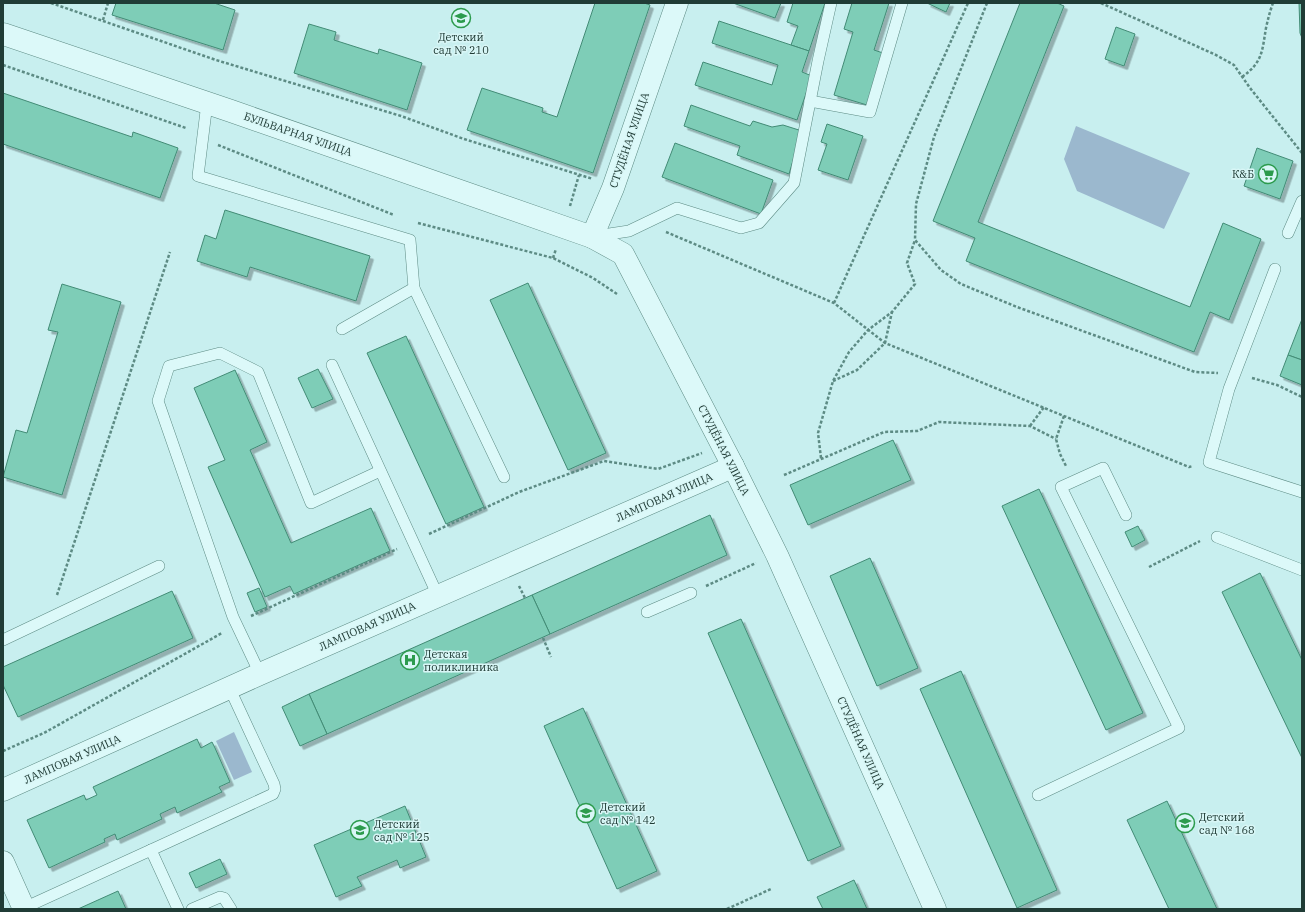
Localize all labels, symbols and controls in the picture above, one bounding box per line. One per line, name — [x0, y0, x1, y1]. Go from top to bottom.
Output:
school or university icon: Детский сад № 210 — [450, 7, 472, 29]
place label: Детский сад № 210 — [433, 30, 489, 57]
street label: СТУДЁНАЯ УЛИЦА — [606, 90, 652, 190]
street label: БУЛЬВАРНАЯ УЛИЦА — [242, 109, 354, 159]
supermarket icon: К&Б — [1257, 163, 1279, 185]
place label: К&Б — [1232, 167, 1254, 181]
street label: СТУДЁНАЯ УЛИЦА — [695, 402, 753, 498]
street label: ЛАМПОВАЯ УЛИЦА — [613, 469, 715, 525]
street label: ЛАМПОВАЯ УЛИЦА — [316, 598, 418, 654]
place label: Детская поликлиника — [424, 647, 499, 674]
hospital icon: Детская поликлиника — [399, 649, 421, 671]
street label: СТУДЁНАЯ УЛИЦА — [834, 694, 888, 792]
street label: ЛАМПОВАЯ УЛИЦА — [21, 731, 123, 787]
place label: Детский сад № 142 — [600, 800, 656, 827]
school or university icon: Детский сад № 142 — [575, 802, 597, 824]
place label: Детский сад № 168 — [1199, 810, 1255, 837]
school or university icon: Детский сад № 168 — [1174, 812, 1196, 834]
place label: Детский сад № 125 — [374, 817, 430, 844]
school or university icon: Детский сад № 125 — [349, 819, 371, 841]

